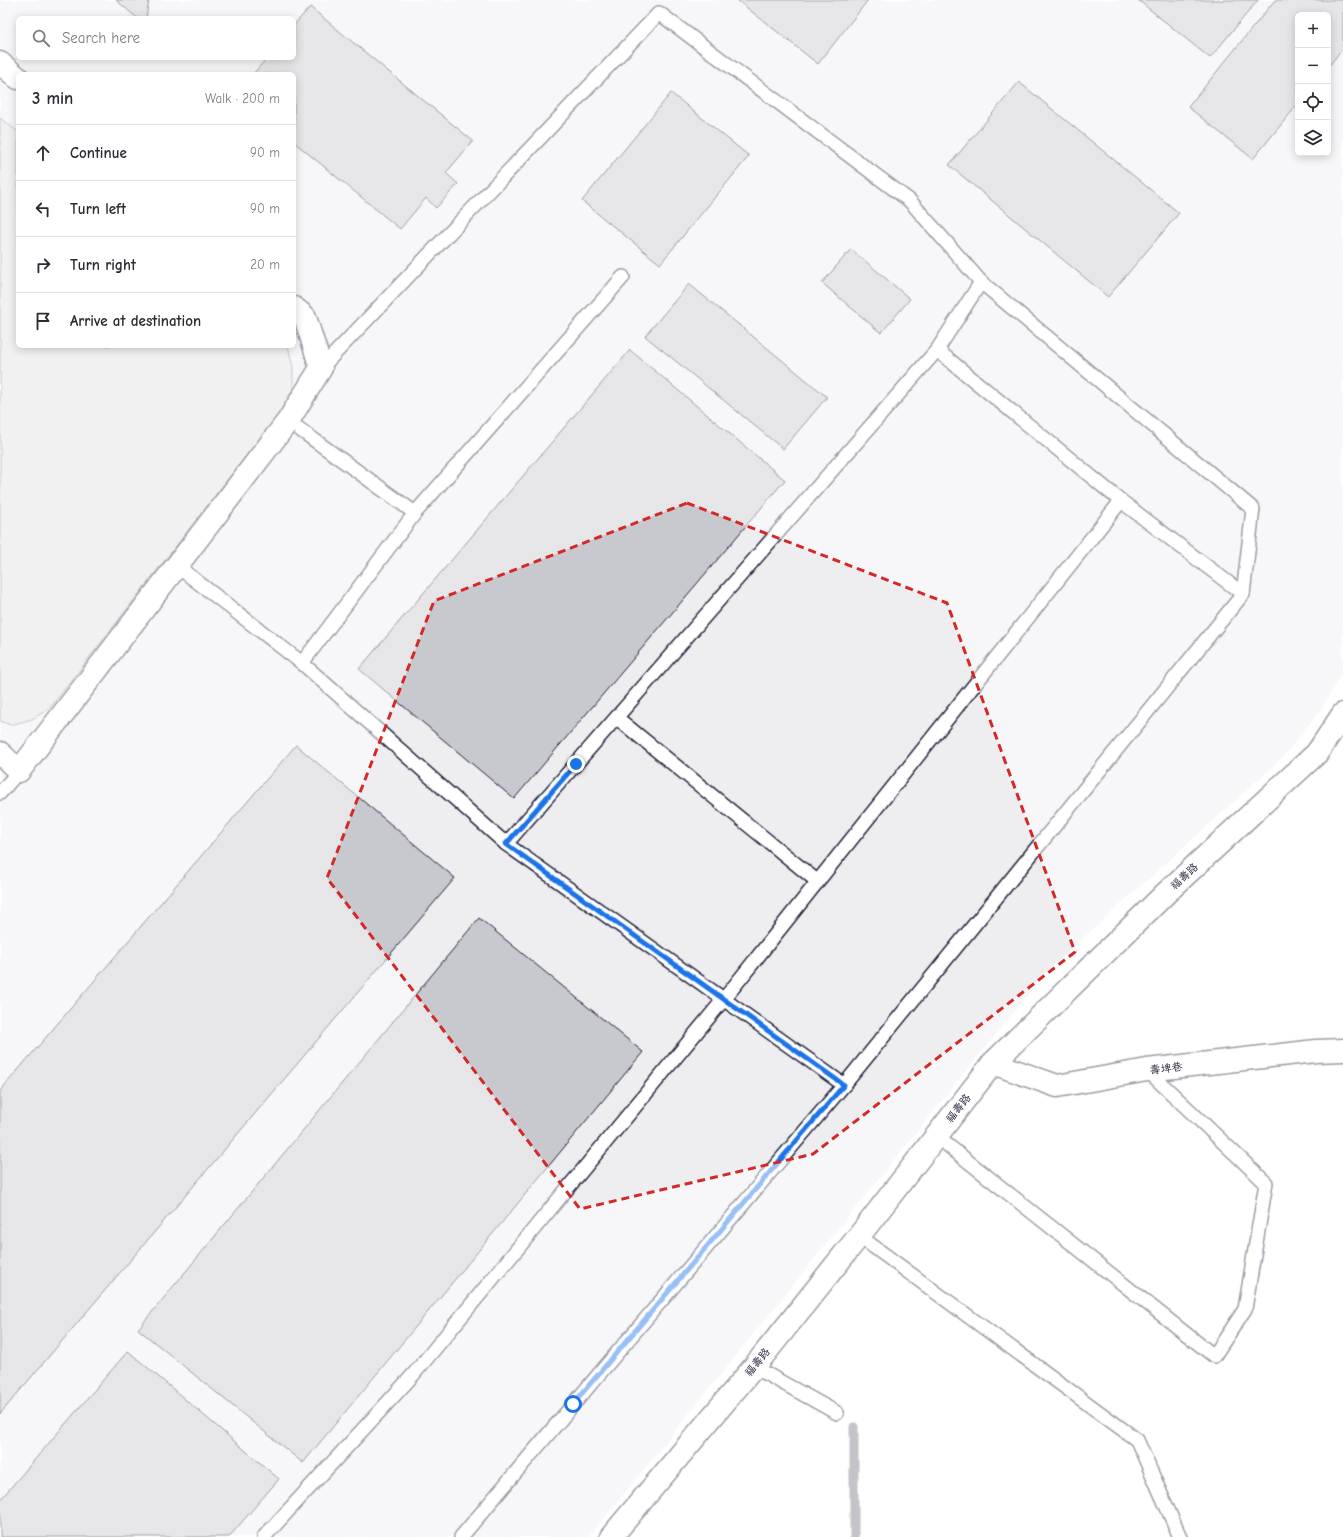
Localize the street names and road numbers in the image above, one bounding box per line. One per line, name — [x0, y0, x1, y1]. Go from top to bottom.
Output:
street label: 福壽路 — [1168, 860, 1201, 892]
street label: 壽埤巷 — [1149, 1060, 1183, 1077]
street label: 福壽路 — [943, 1091, 974, 1125]
street label: 福壽路 — [742, 1345, 773, 1379]

